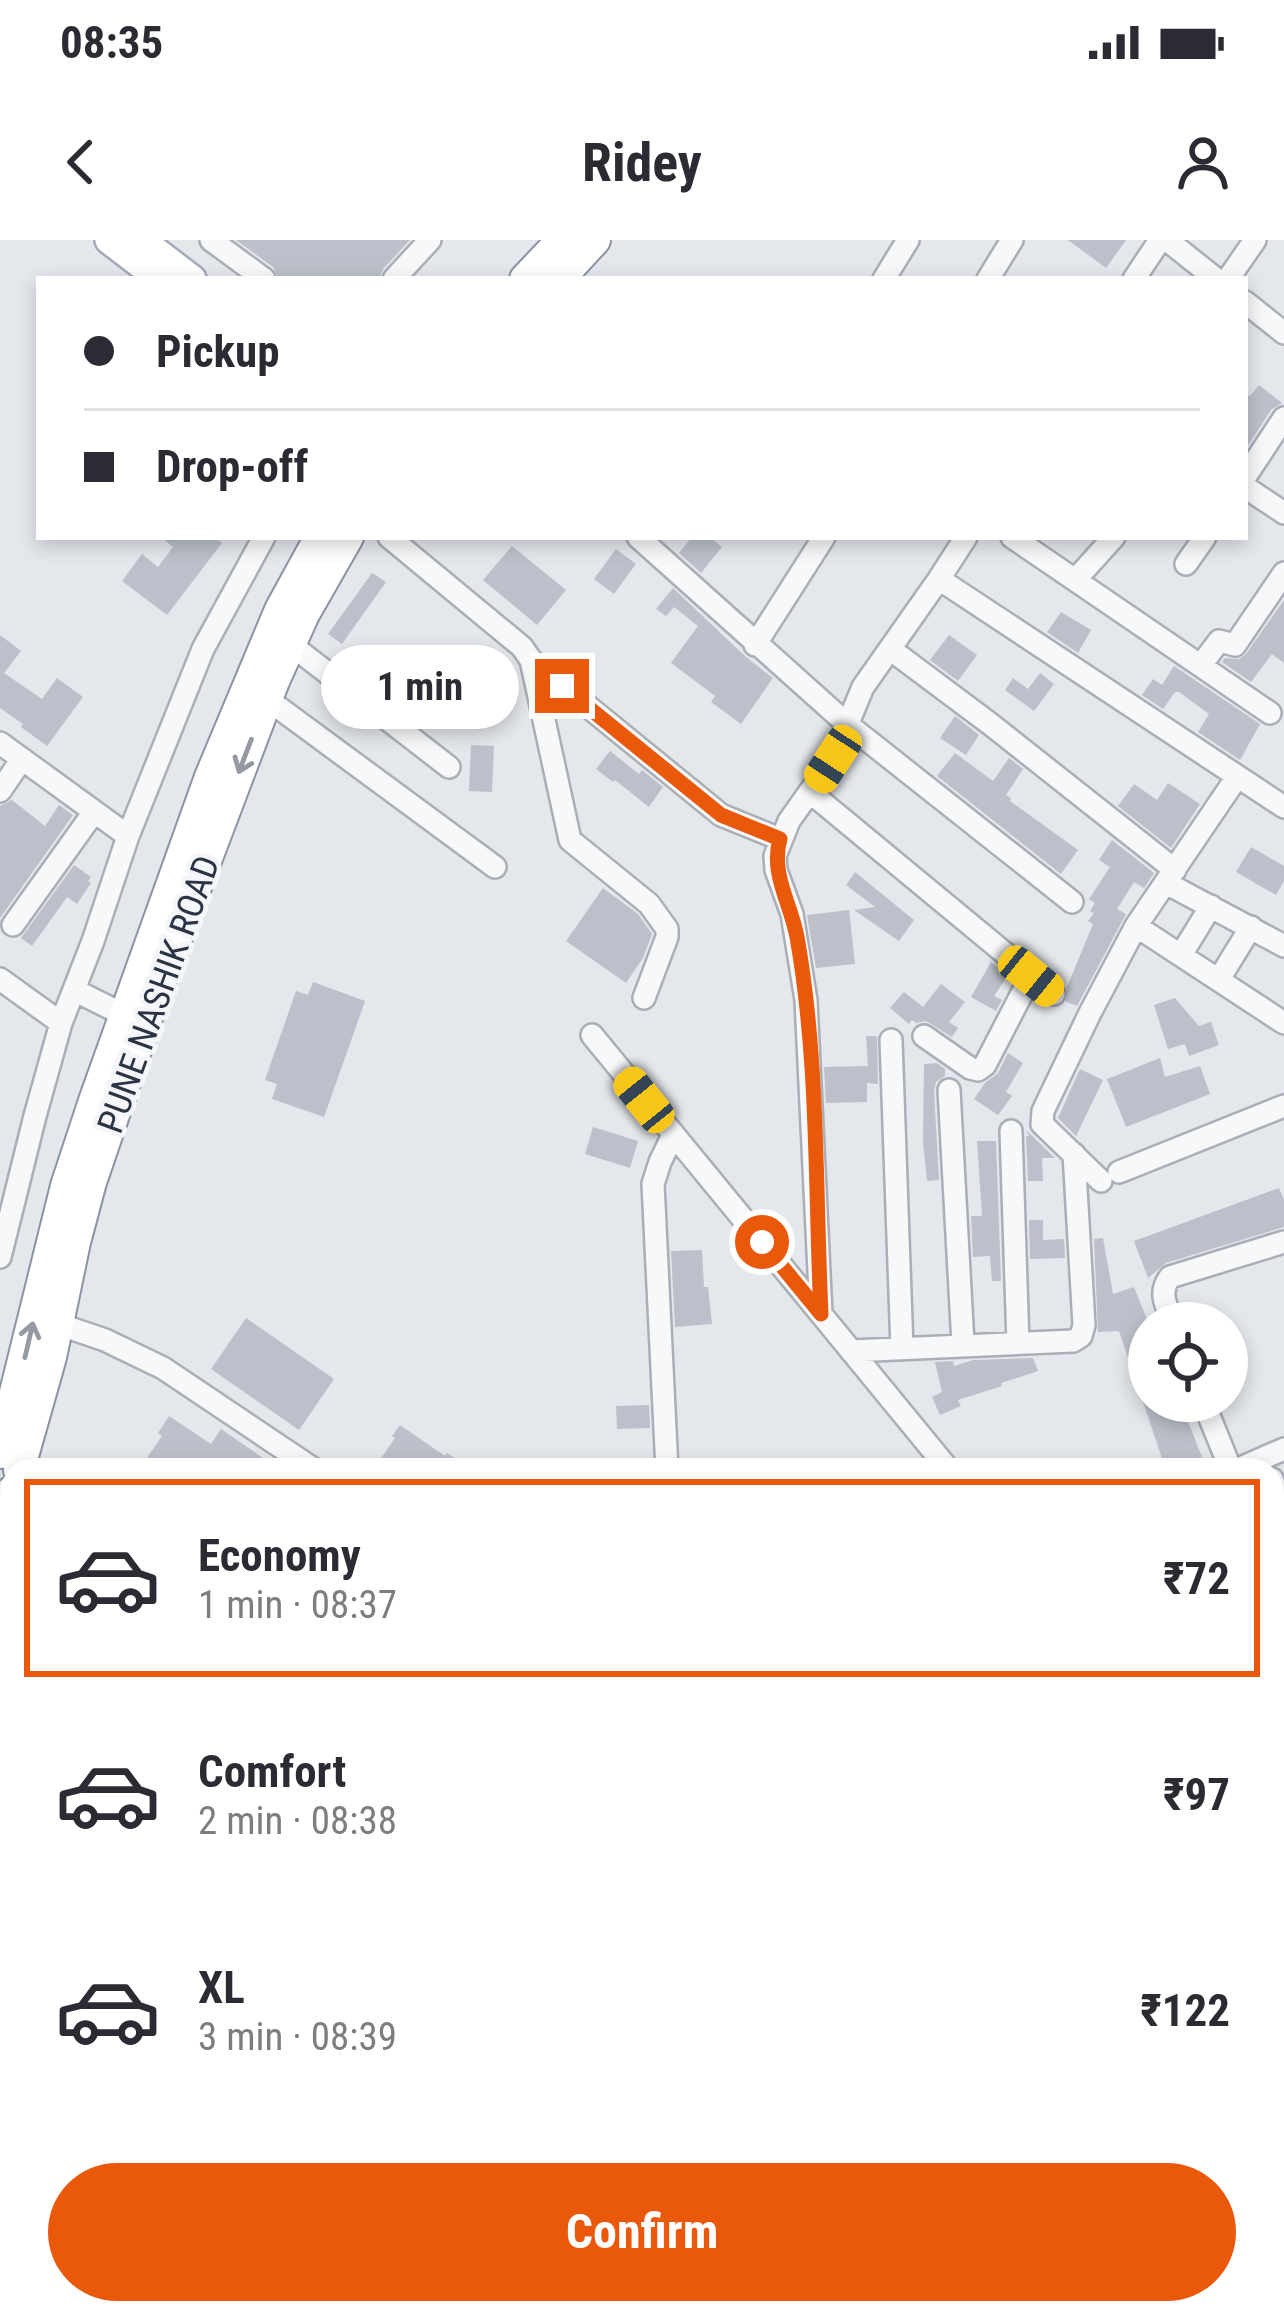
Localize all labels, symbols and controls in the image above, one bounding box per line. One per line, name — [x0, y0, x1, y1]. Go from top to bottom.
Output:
text: 08:35 — [60, 16, 163, 69]
icon: back — [48, 129, 114, 195]
icon: person — [1170, 129, 1236, 195]
text: Ridey — [582, 131, 702, 194]
text: Pickup — [156, 325, 280, 378]
text: Drop-off — [156, 440, 308, 493]
callout: 1 min — [322, 644, 520, 728]
route end — [535, 659, 589, 713]
text: 1 min — [377, 664, 463, 710]
car — [798, 719, 868, 799]
one-way arrow — [233, 737, 255, 774]
street label: PUNE NASHIK ROAD — [89, 850, 229, 1139]
car — [992, 939, 1070, 1013]
car — [607, 1061, 681, 1139]
route start — [735, 1215, 789, 1269]
map controls — [1128, 1302, 1248, 1422]
button: locate — [1128, 1302, 1248, 1422]
one-way arrow — [19, 1321, 41, 1359]
icon: car — [54, 1524, 162, 1632]
text: Economy — [198, 1529, 361, 1582]
text: ₹72 — [1163, 1552, 1230, 1605]
text: 1 min · 08:37 — [198, 1582, 397, 1628]
icon: car — [54, 1740, 162, 1848]
text: Comfort — [198, 1745, 346, 1798]
text: ₹97 — [1163, 1768, 1230, 1821]
text: 2 min · 08:38 — [198, 1798, 397, 1844]
icon: car — [54, 1956, 162, 2064]
text: XL — [198, 1961, 245, 2014]
text: ₹122 — [1140, 1984, 1230, 2037]
text: 3 min · 08:39 — [198, 2014, 397, 2060]
button: Confirm — [48, 2163, 1236, 2301]

